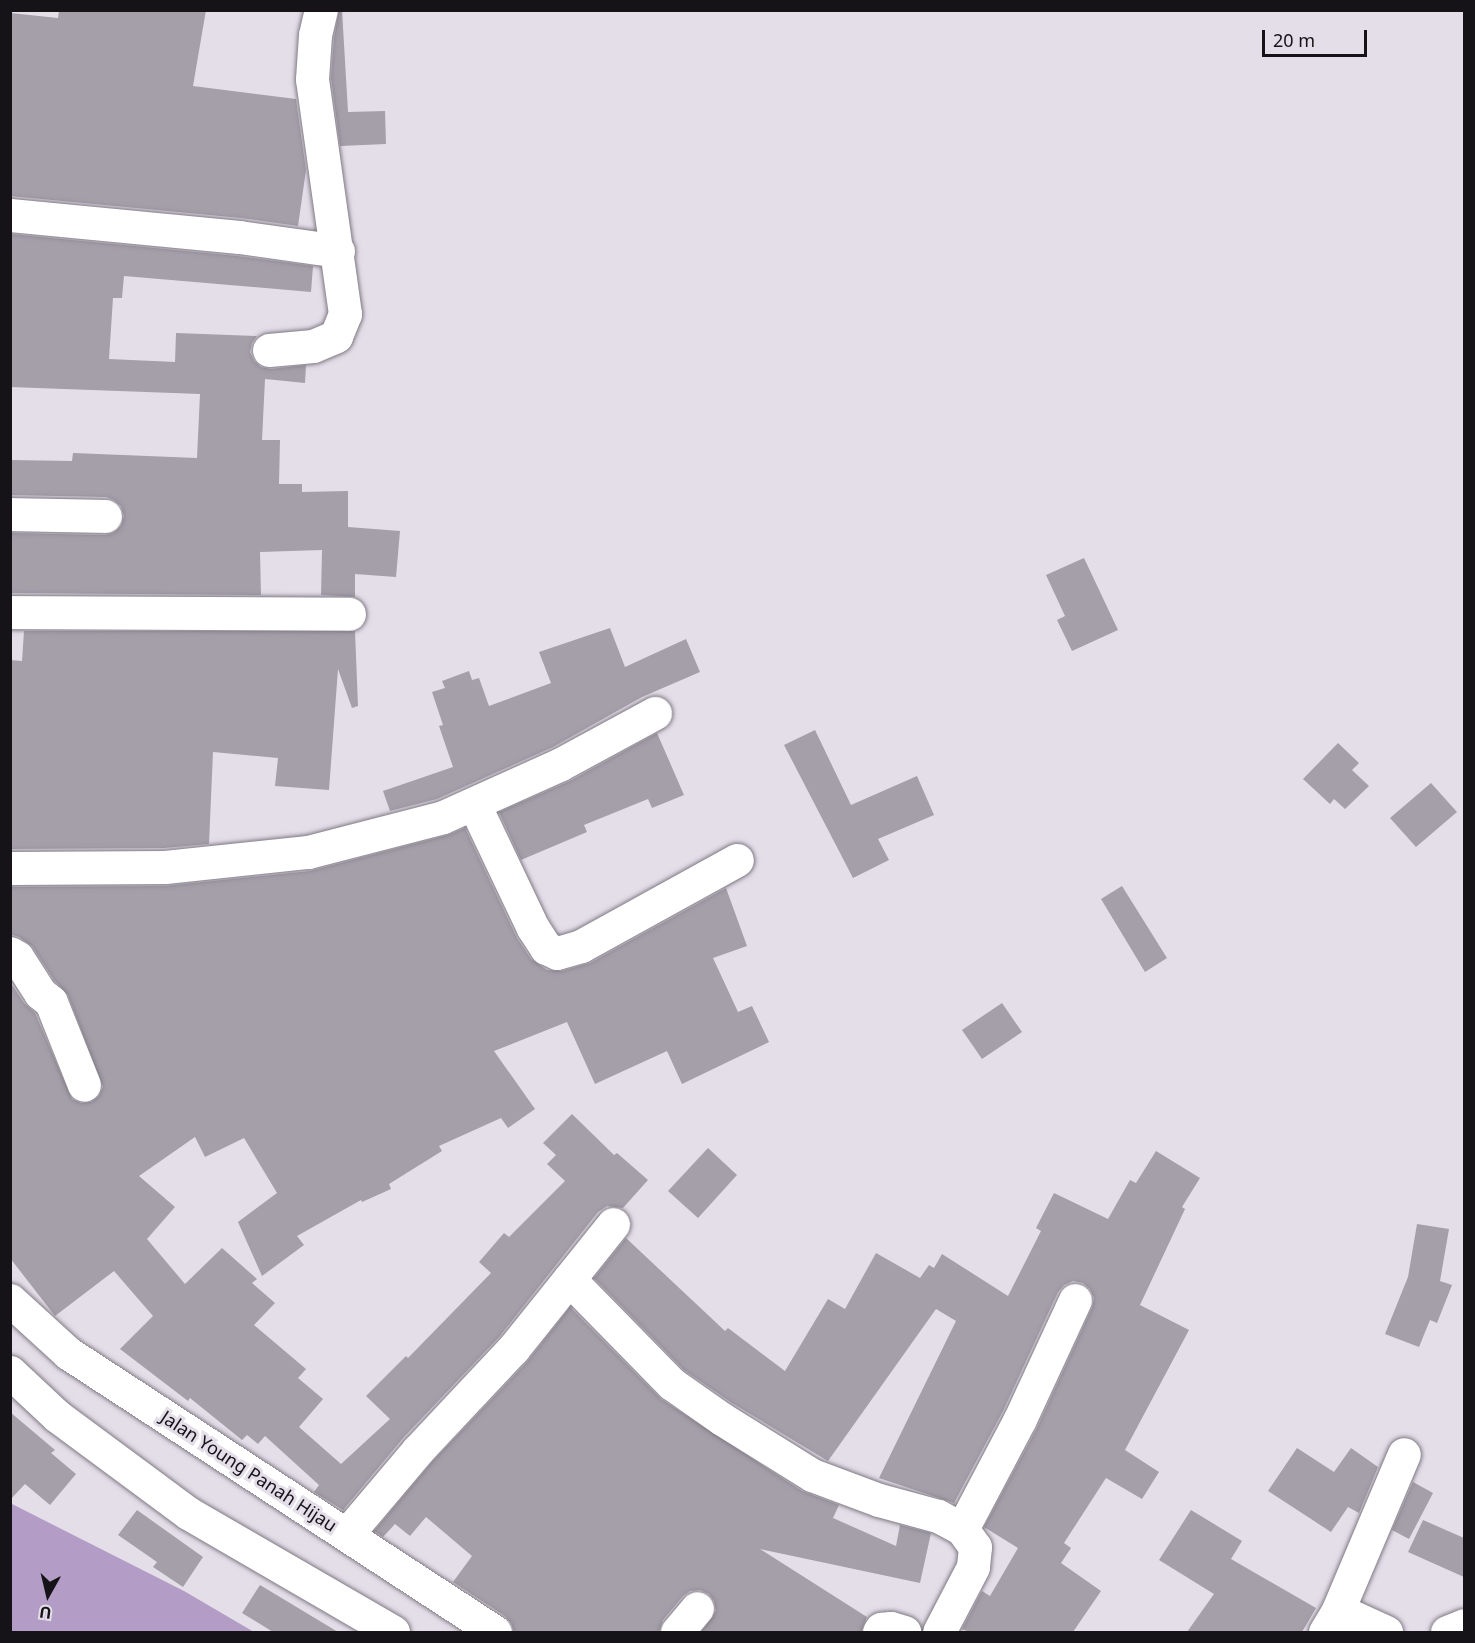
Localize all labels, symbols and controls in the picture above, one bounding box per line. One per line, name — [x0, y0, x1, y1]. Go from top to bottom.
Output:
scale bar — [1265, 18, 1370, 56]
text: 20 m — [1273, 28, 1315, 52]
street label: Jalan Young Panah Hijau — [157, 1406, 341, 1536]
north arrow — [18, 1565, 78, 1625]
text: U — [38, 1601, 53, 1625]

